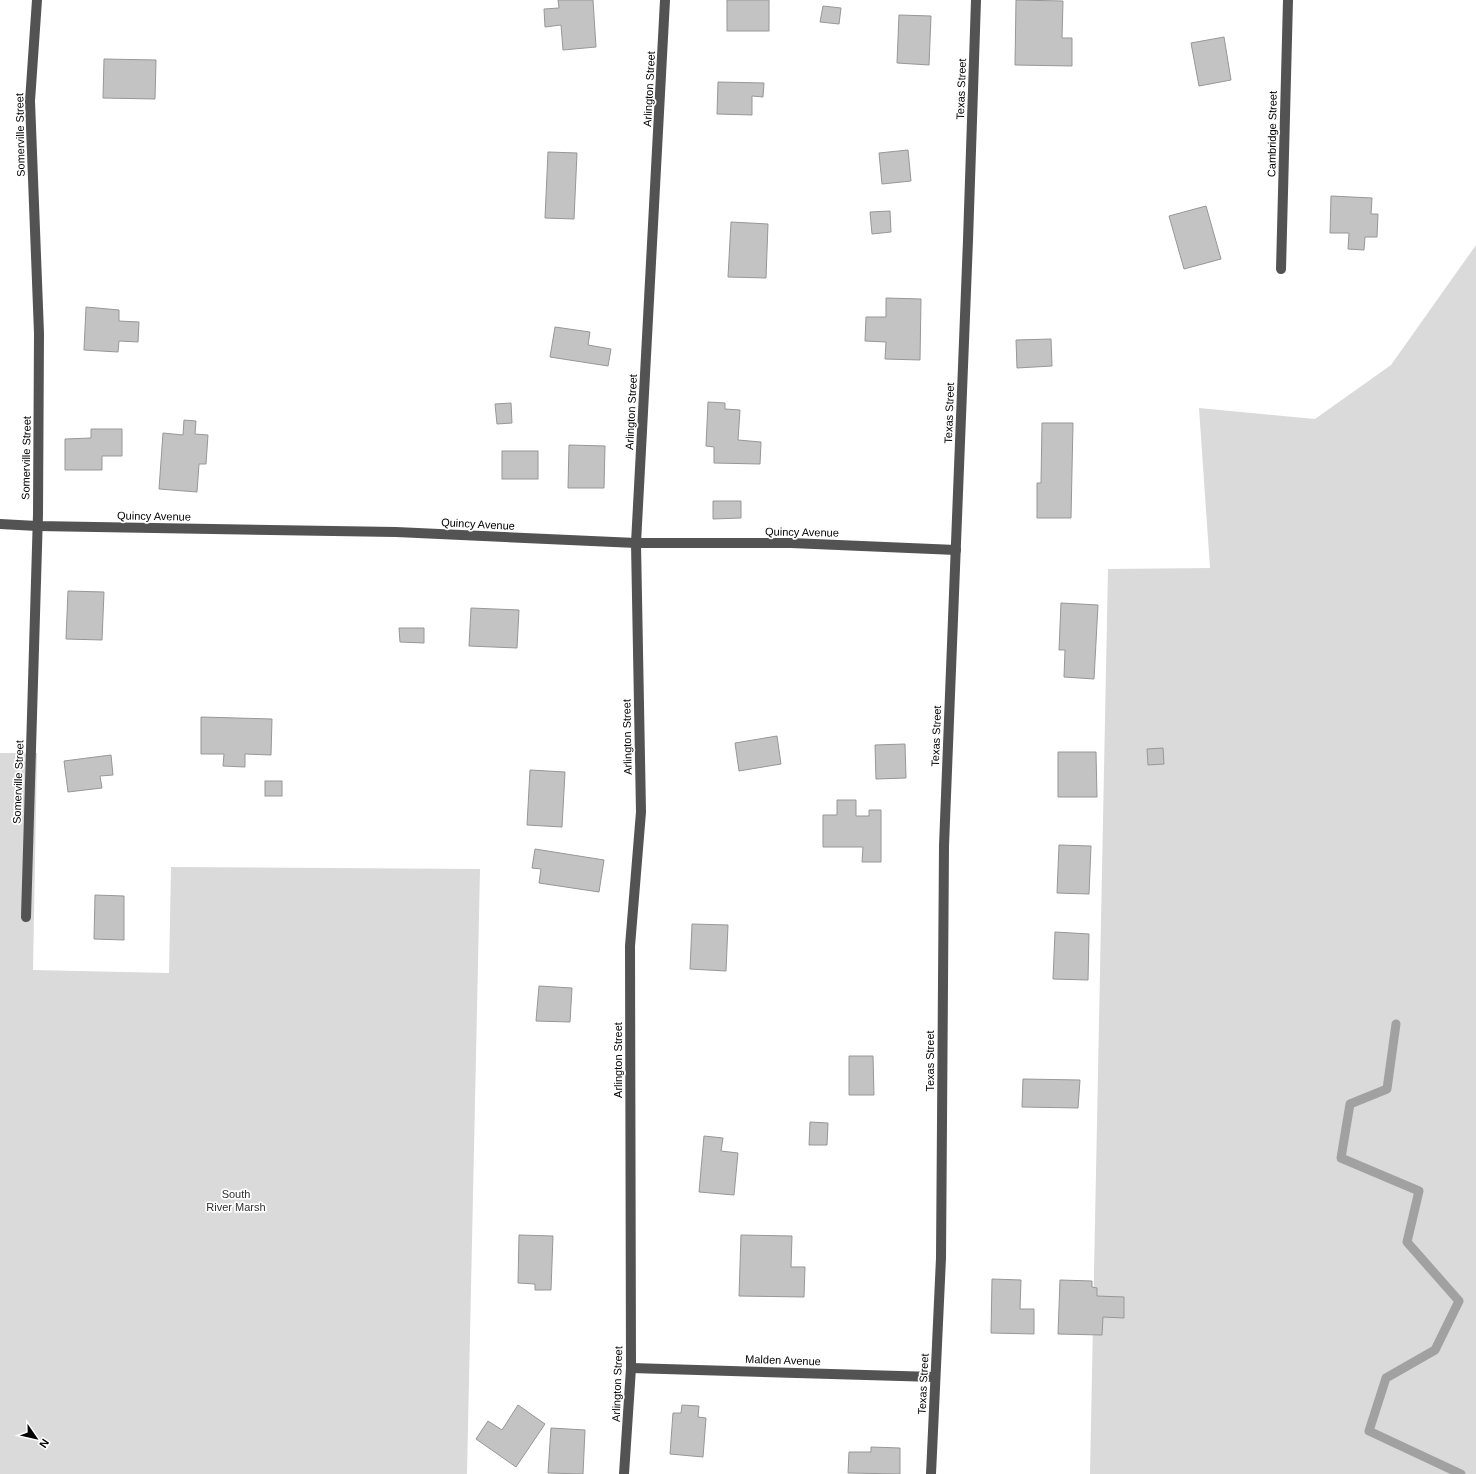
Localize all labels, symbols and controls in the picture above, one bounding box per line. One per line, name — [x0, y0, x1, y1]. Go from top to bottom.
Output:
street label: Arlington Street — [641, 51, 657, 127]
street label: Texas Street — [954, 58, 968, 120]
street label: Cambridge Street — [1265, 91, 1279, 177]
street label: Somerville Street — [13, 93, 27, 177]
street label: Arlington Street — [623, 374, 639, 450]
street label: Texas Street — [942, 382, 956, 444]
street label: Somerville Street — [19, 416, 33, 500]
street label: Quincy Avenue — [117, 509, 191, 523]
street label: Quincy Avenue — [441, 516, 515, 532]
street label: Quincy Avenue — [765, 525, 839, 539]
street label: Arlington Street — [620, 699, 634, 775]
street label: Texas Street — [929, 705, 943, 767]
street label: Somerville Street — [11, 740, 25, 824]
street label: Arlington Street — [612, 1022, 624, 1098]
street label: Texas Street — [924, 1030, 936, 1092]
park label: South River Marsh — [206, 1188, 266, 1213]
street label: Arlington Street — [610, 1346, 624, 1422]
street label: Malden Avenue — [745, 1353, 821, 1367]
street label: Texas Street — [915, 1353, 931, 1415]
north arrow — [16, 1418, 56, 1458]
text: N — [37, 1437, 51, 1450]

